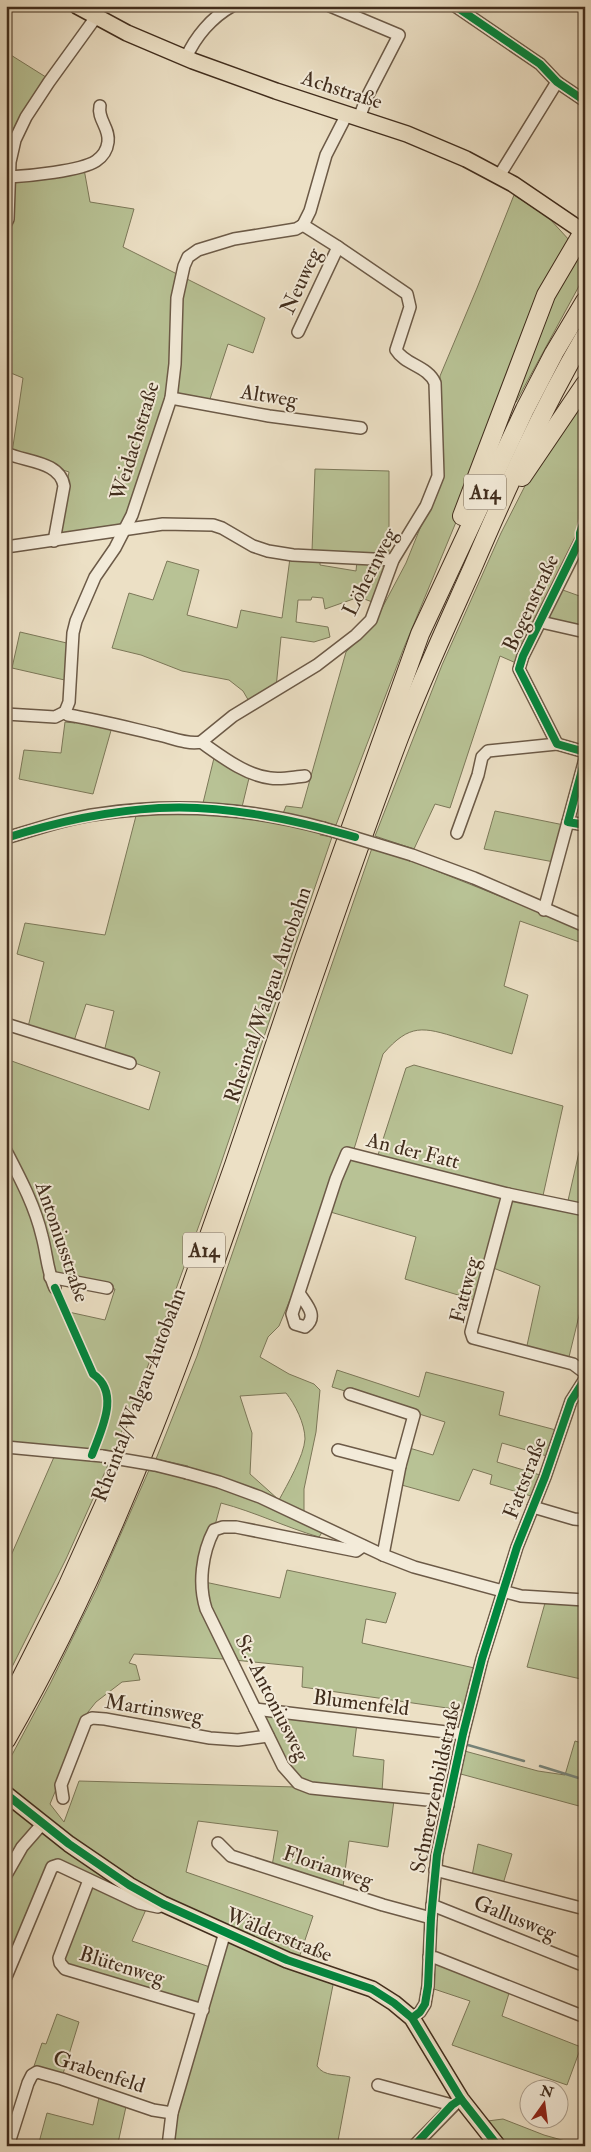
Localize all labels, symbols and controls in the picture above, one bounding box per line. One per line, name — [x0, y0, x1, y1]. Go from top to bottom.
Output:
street label: Achstraße — [297, 64, 386, 116]
street label: Neuweg — [274, 243, 328, 318]
street label: Weidachstraße — [104, 378, 166, 505]
street label: Altweg — [238, 378, 300, 414]
road number: A14 — [464, 474, 506, 510]
street label: Löhernweg — [336, 523, 404, 621]
street label: Bogenstraße — [497, 550, 565, 656]
street label: Rheintal/Walgau Autobahn — [218, 883, 318, 1107]
street label: An der Fatt — [363, 1126, 462, 1176]
street label: Antoniusstraße — [28, 1177, 95, 1306]
road number: A14 — [183, 1232, 225, 1268]
street label: Fattweg — [444, 1254, 486, 1326]
street label: Rheintal/Walgau Autobahn — [86, 1284, 192, 1506]
street label: Fattstraße — [497, 1433, 553, 1523]
street label: St.-Antoniusweg — [228, 1630, 316, 1766]
street label: Blumenfeld — [311, 1684, 411, 1722]
street label: Martinsweg — [103, 1688, 206, 1730]
street label: Schmerzenbildstraße — [405, 1698, 468, 1876]
street label: Florianweg — [280, 1840, 377, 1894]
street label: Gallusweg — [470, 1889, 561, 1947]
street label: Wälderstraße — [221, 1901, 336, 1969]
street label: Blütenweg — [76, 1940, 169, 1992]
street label: Grabenfeld — [50, 2044, 149, 2100]
north arrow — [518, 2080, 568, 2130]
text: N — [538, 2082, 556, 2102]

